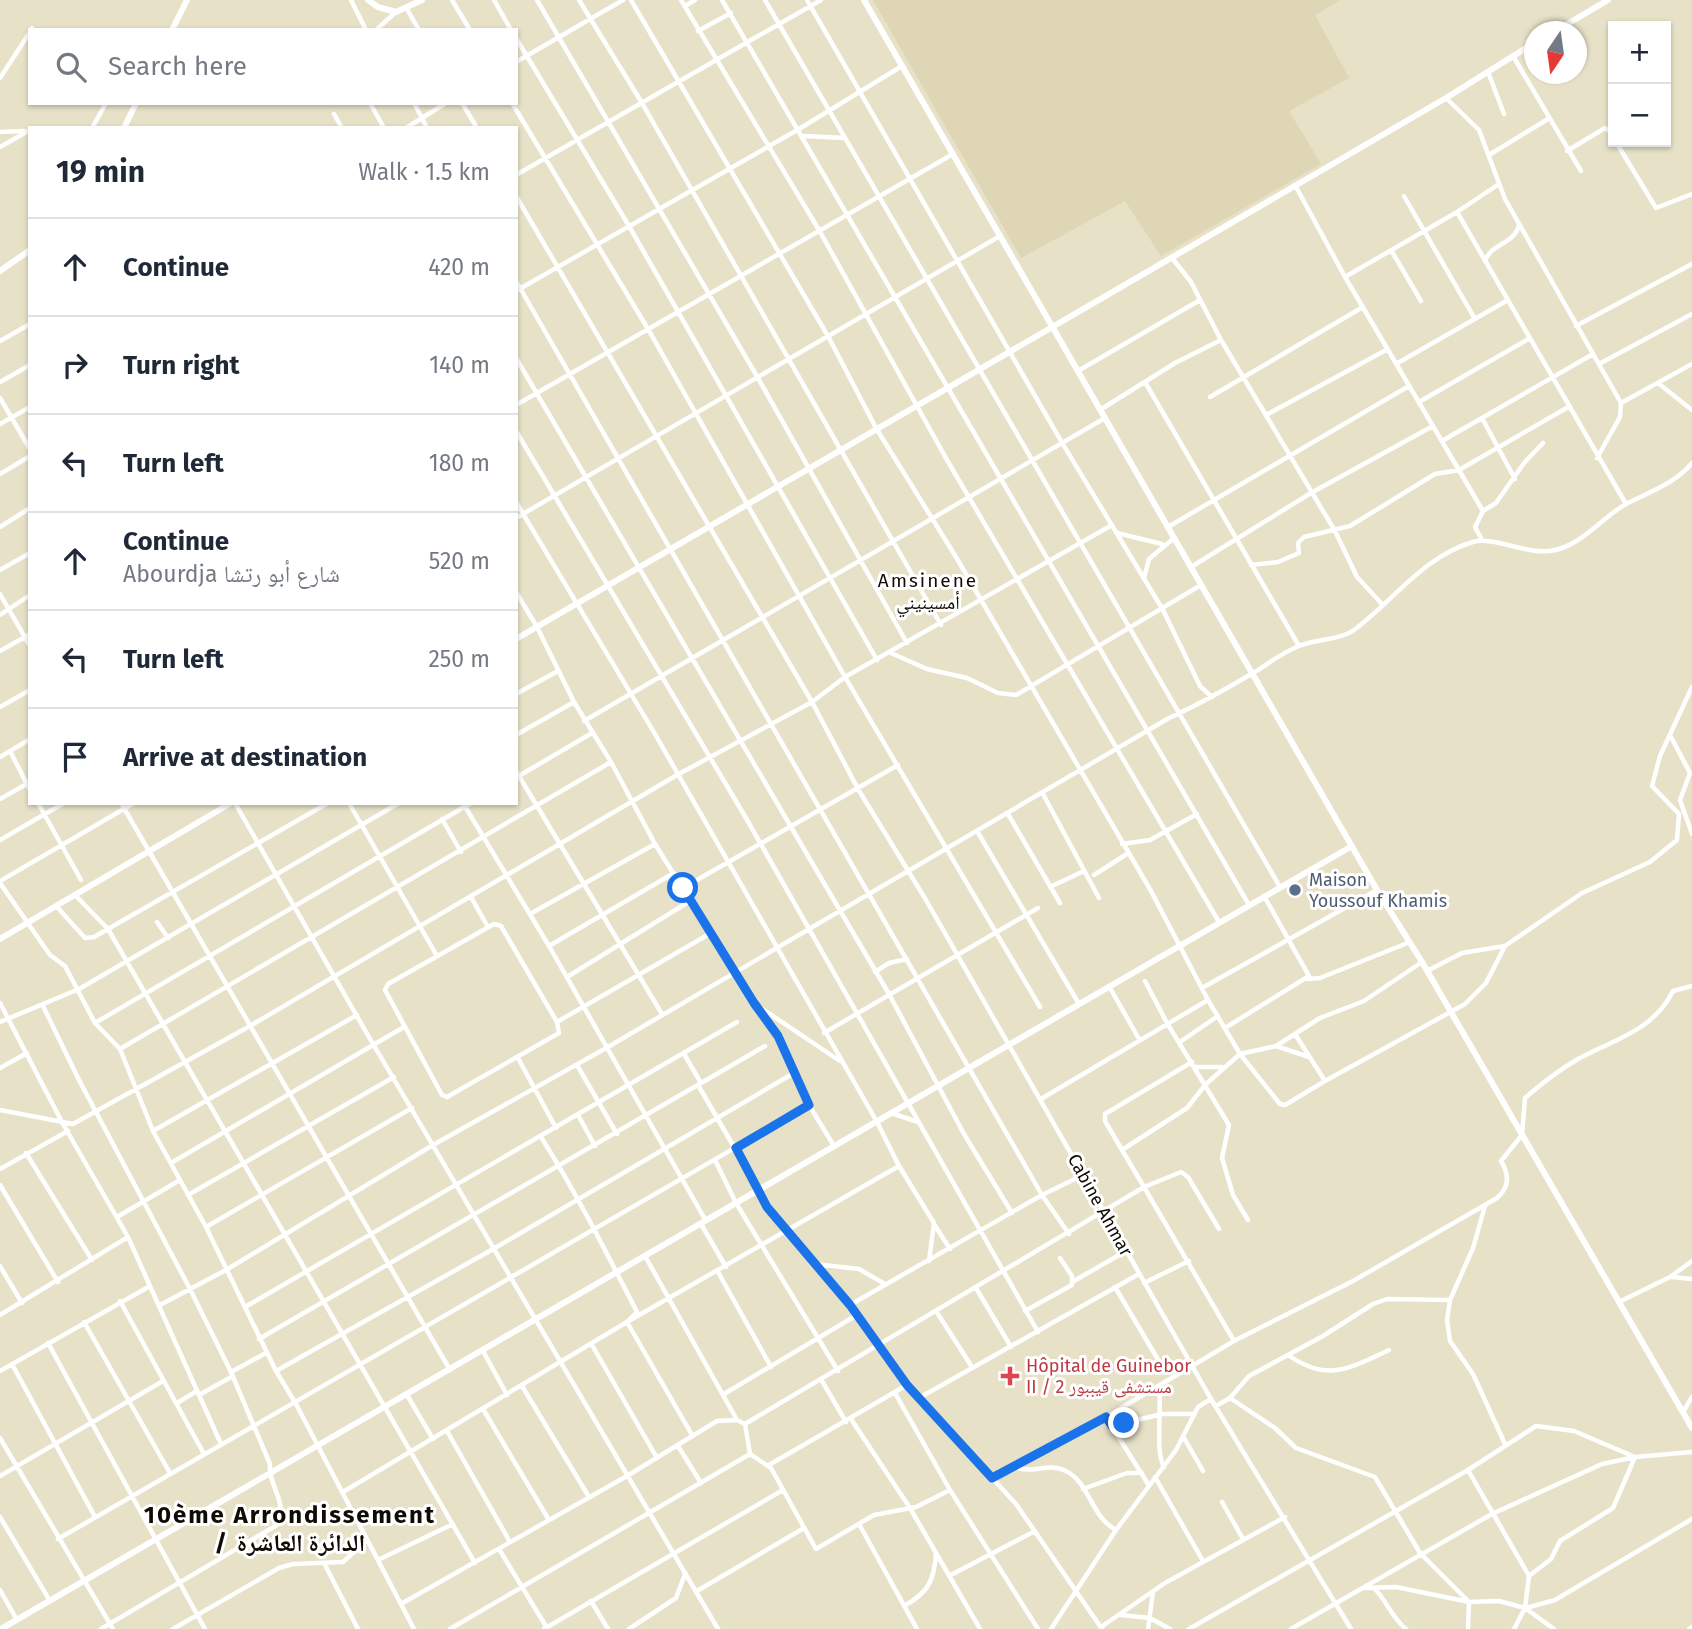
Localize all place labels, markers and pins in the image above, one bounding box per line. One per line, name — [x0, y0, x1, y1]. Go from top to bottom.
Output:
place label: Maison Youssouf Khamis — [1309, 869, 1447, 912]
marker: Maison Youssouf Khamis — [1287, 882, 1303, 898]
place label: Hôpital de Guinebor II / مستشفى قيببور 2 — [1026, 1355, 1191, 1398]
marker: Hôpital de Guinebor II / مستشفى قيببور 2 — [1000, 1366, 1020, 1386]

